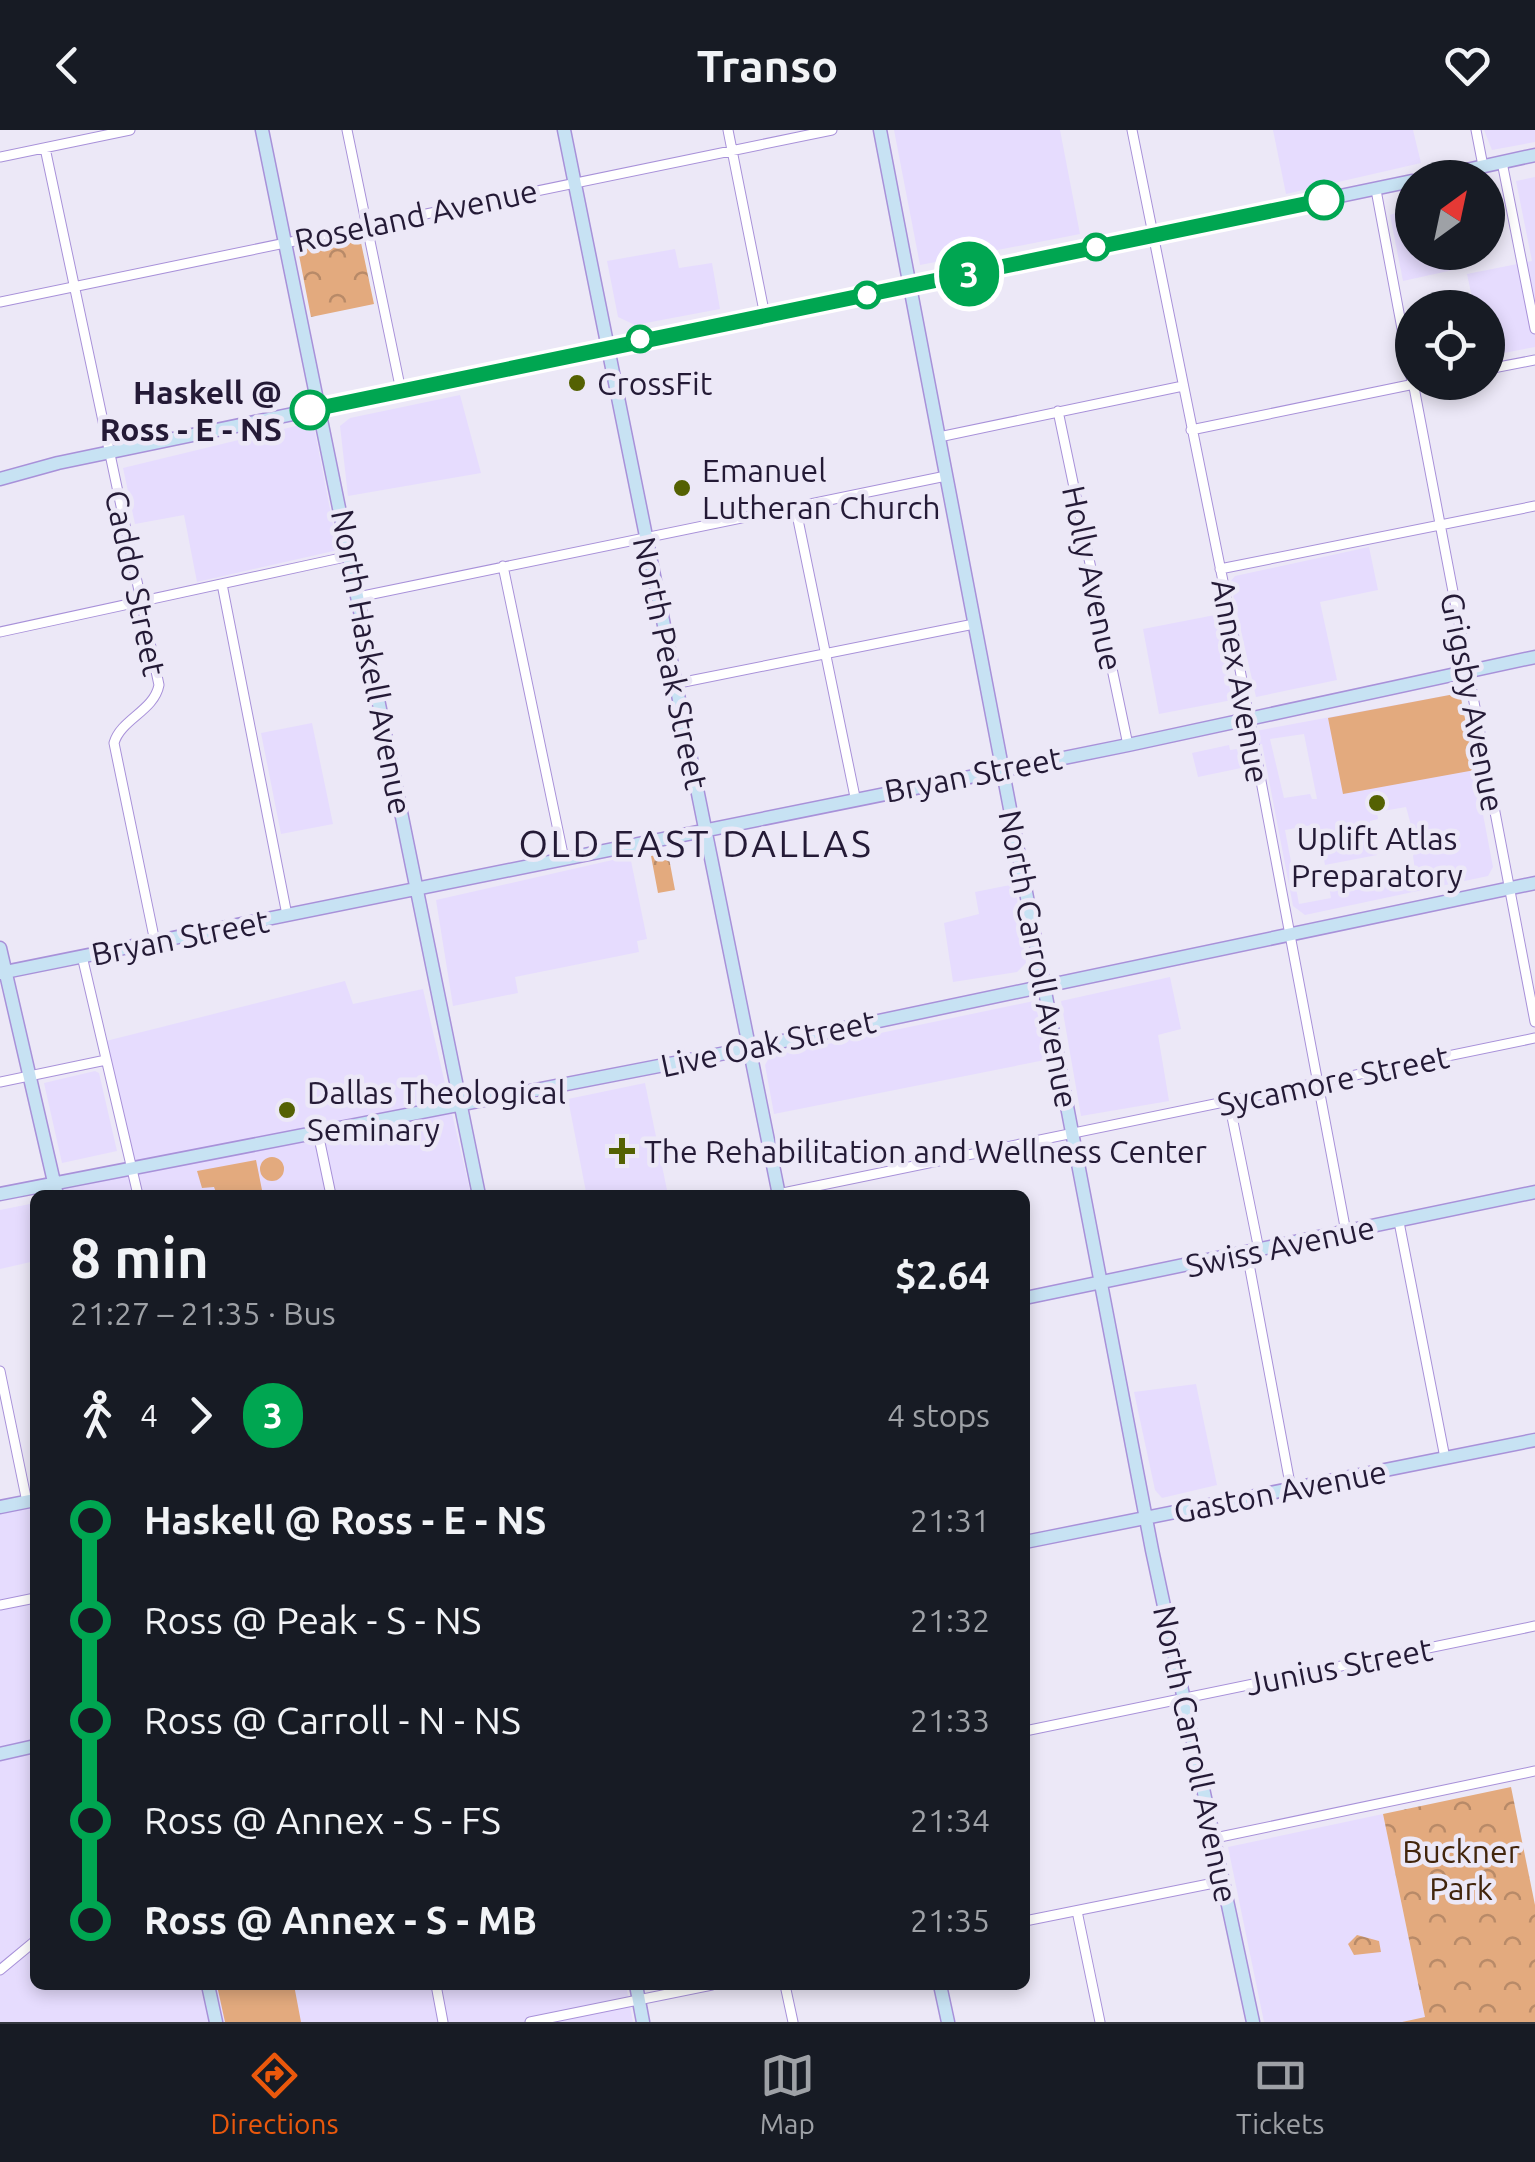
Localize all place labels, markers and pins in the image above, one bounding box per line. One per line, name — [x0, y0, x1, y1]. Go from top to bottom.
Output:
unlabelled marker — [1305, 181, 1343, 219]
unlabelled marker — [1083, 234, 1109, 260]
unlabelled marker — [854, 282, 880, 308]
unlabelled marker — [627, 326, 653, 352]
place label: CrossFit — [597, 365, 713, 401]
marker: CrossFit — [566, 372, 588, 394]
place label: Haskell @ Ross - E - NS — [100, 374, 282, 447]
marker: Haskell @ Ross - E - NS — [291, 391, 329, 429]
place label: Emanuel Lutheran Church — [702, 452, 941, 525]
marker: Emanuel Lutheran Church — [671, 477, 693, 499]
marker: Uplift Atlas Preparatory — [1366, 792, 1388, 814]
place label: Uplift Atlas Preparatory — [1291, 820, 1463, 893]
place label: Dallas Theological Seminary — [307, 1074, 566, 1147]
marker: Dallas Theological Seminary — [276, 1099, 298, 1121]
place label: The Rehabilitation and Wellness Center — [644, 1133, 1207, 1169]
marker: The Rehabilitation and Wellness Center — [609, 1138, 635, 1164]

